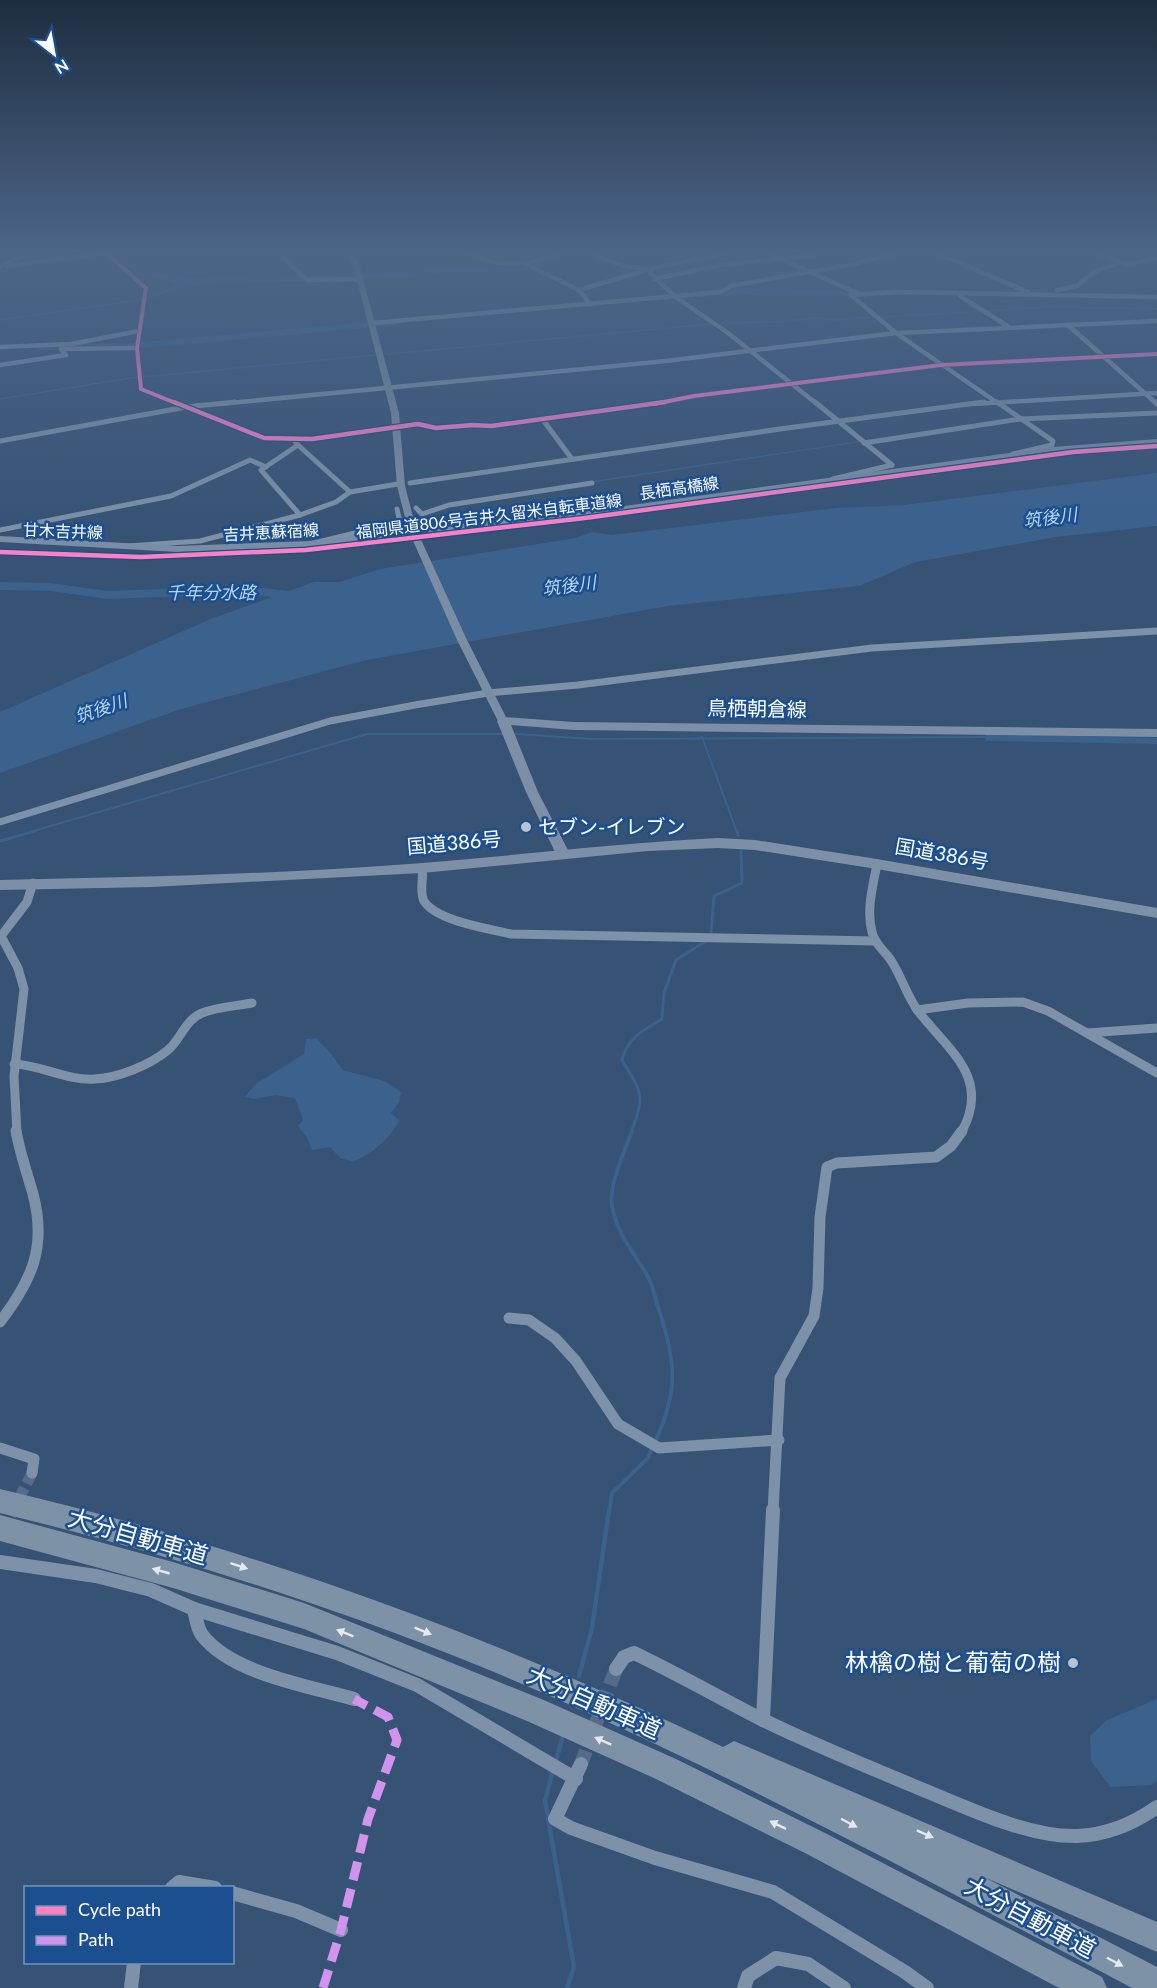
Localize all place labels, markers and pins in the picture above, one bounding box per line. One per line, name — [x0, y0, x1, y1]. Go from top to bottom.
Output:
place label: セブン-イレブン — [538, 814, 685, 838]
marker: セブン-イレブン — [519, 820, 533, 834]
place label: 林檎の樹と葡萄の樹 — [845, 1647, 1061, 1676]
marker: 林檎の樹と葡萄の樹 — [1066, 1656, 1080, 1670]

